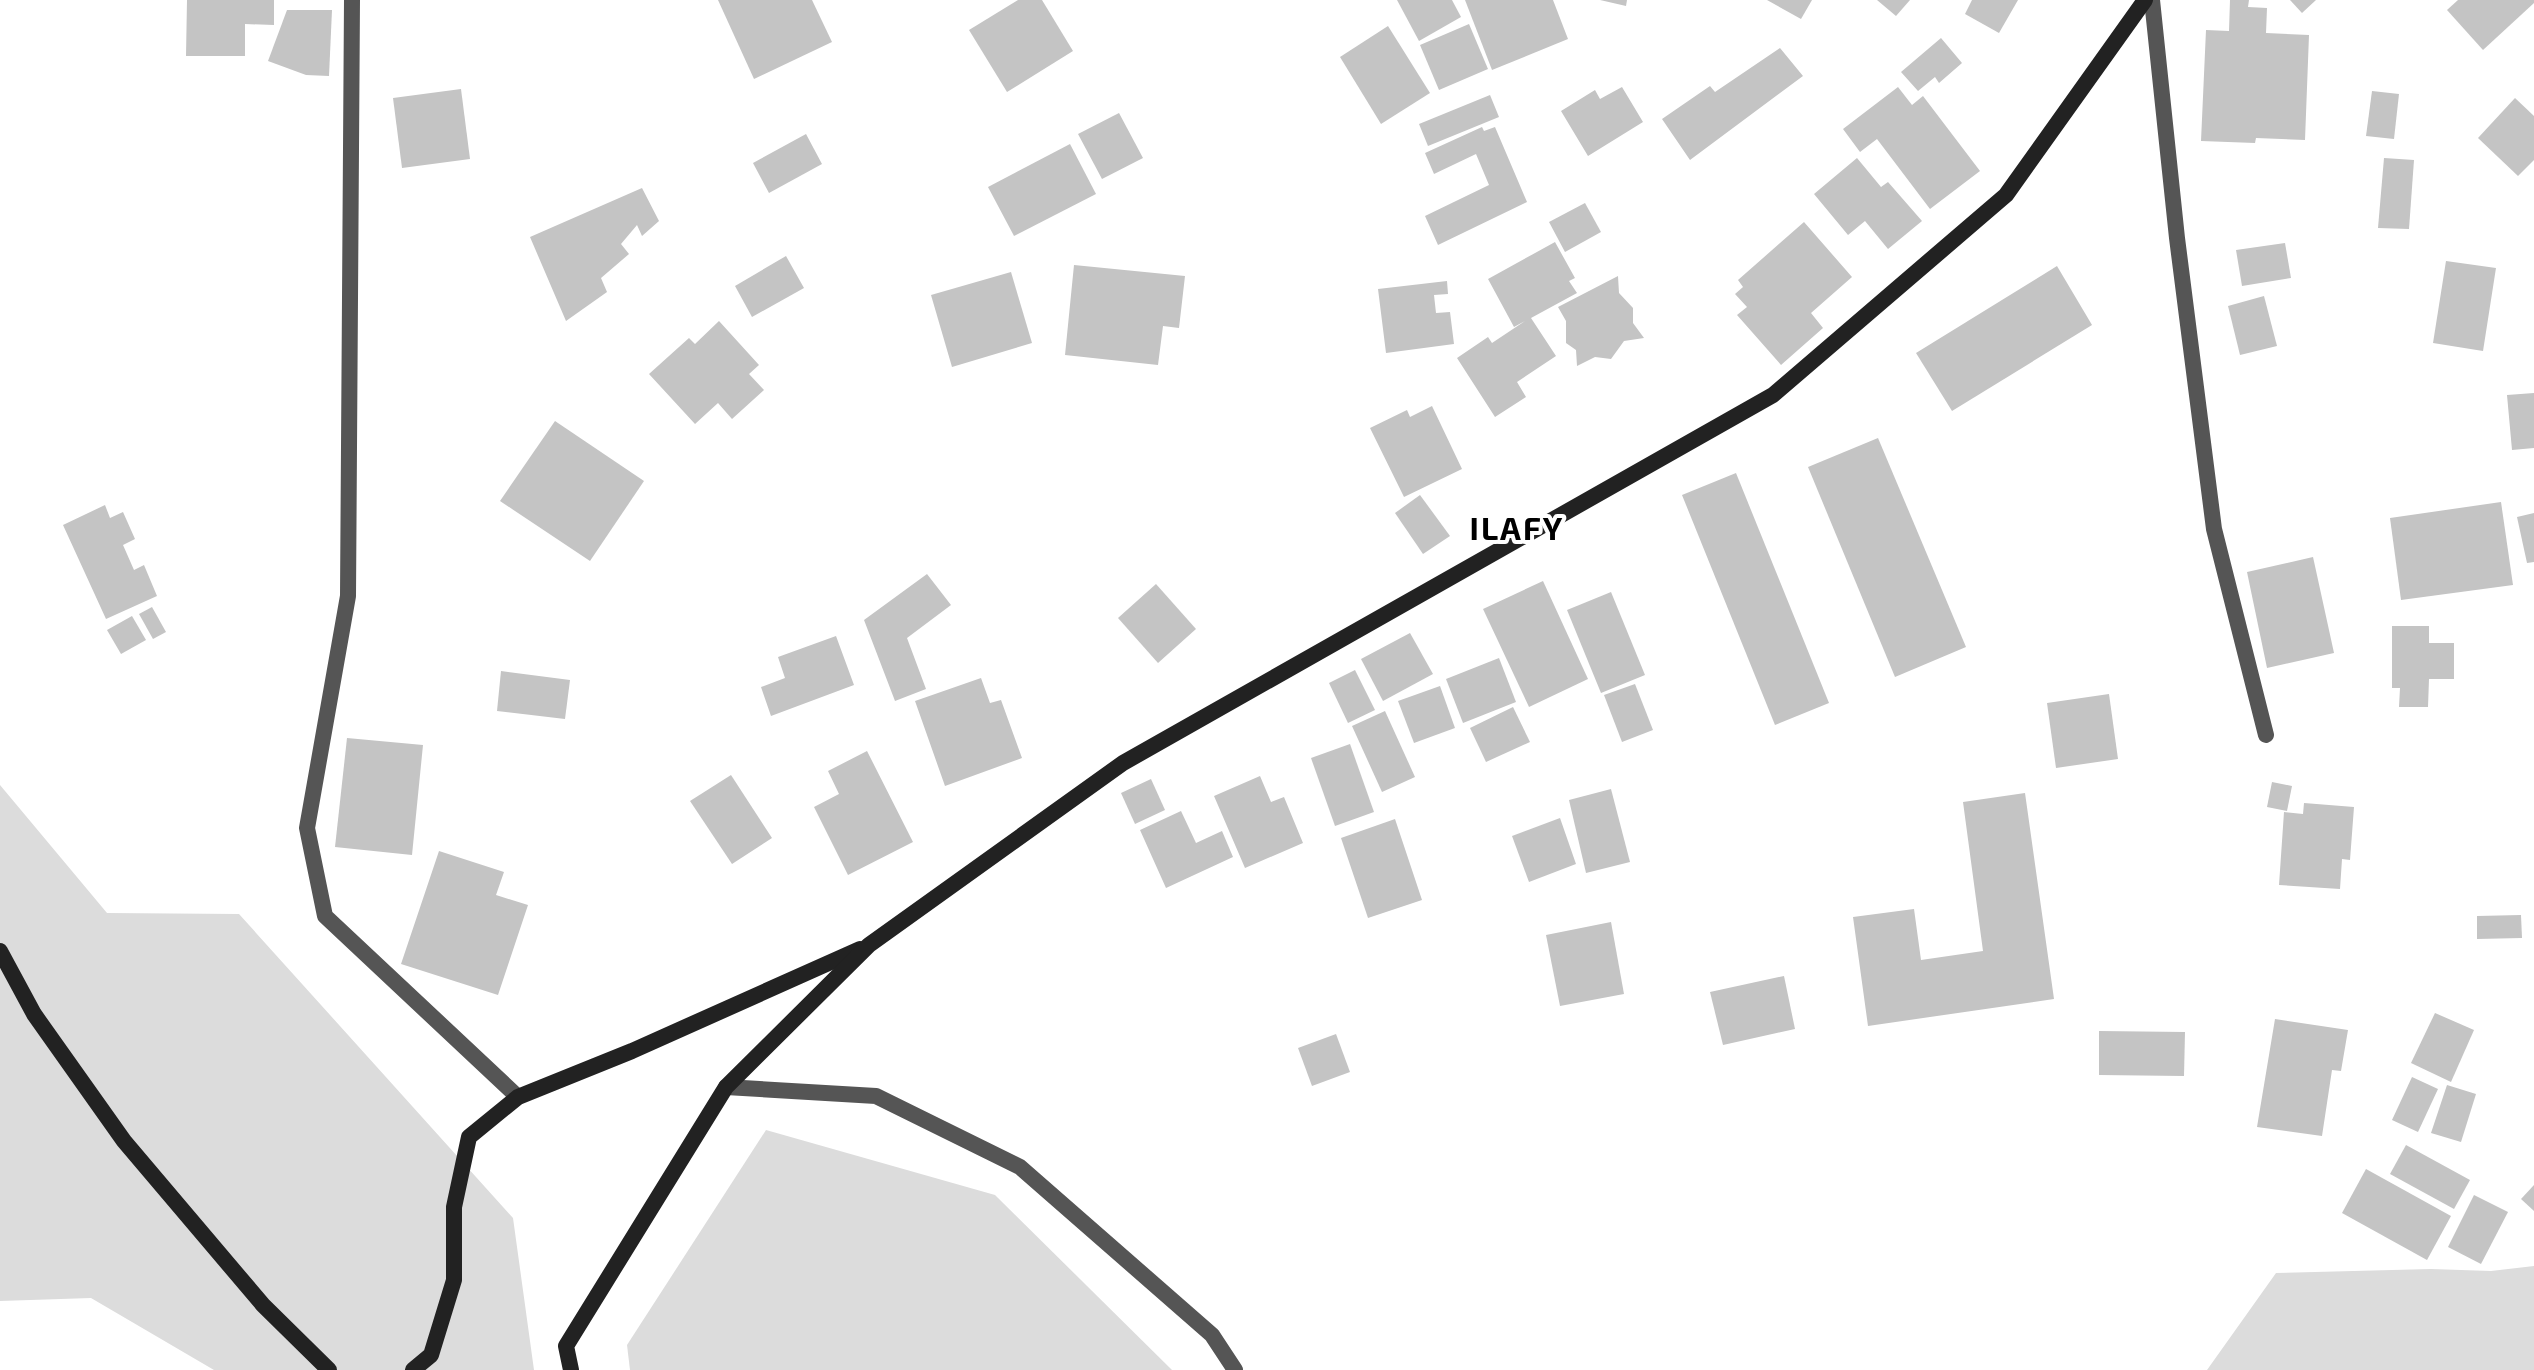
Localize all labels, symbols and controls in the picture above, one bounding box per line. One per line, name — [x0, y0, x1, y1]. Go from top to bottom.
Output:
district label: ILAFY — [1470, 508, 1564, 546]

